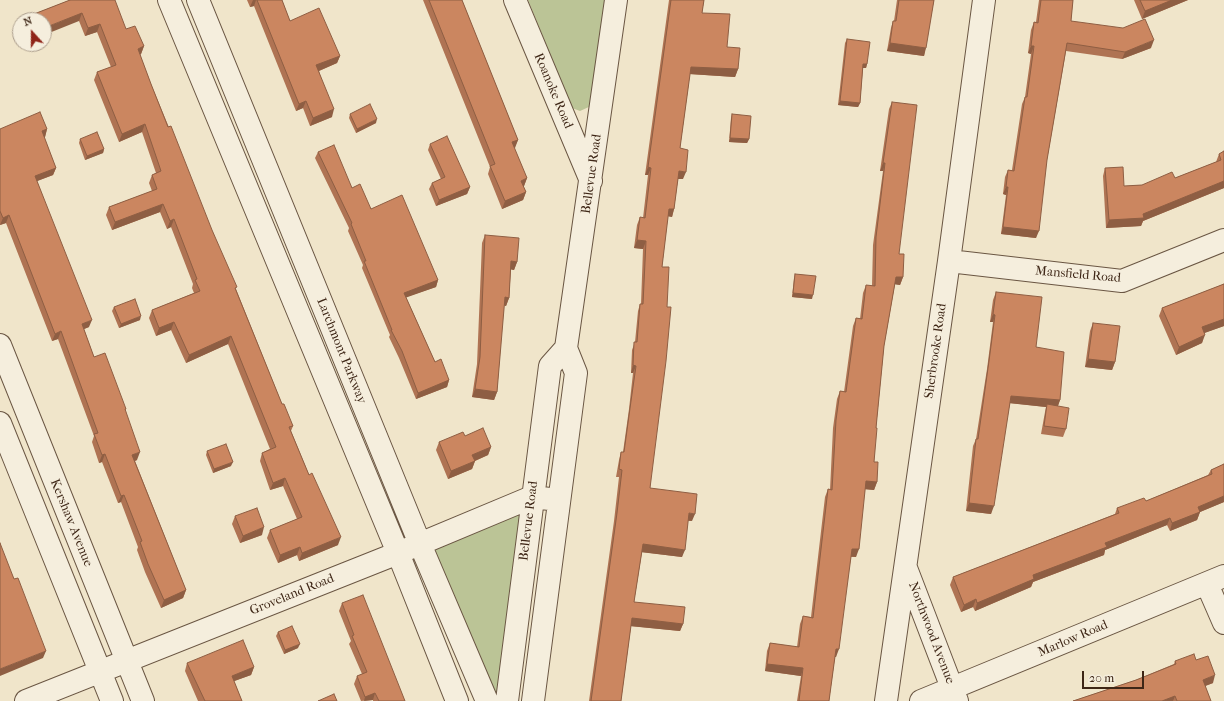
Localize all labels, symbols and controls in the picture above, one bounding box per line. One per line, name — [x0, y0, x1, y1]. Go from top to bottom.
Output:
north arrow — [12, 12, 52, 52]
text: N — [22, 14, 34, 29]
street label: Roanoke Road — [530, 51, 576, 131]
street label: Bellevue Road — [579, 133, 605, 215]
street label: Mansfield Road — [1034, 263, 1122, 287]
street label: Larchmont Parkway — [313, 296, 369, 406]
street label: Sherbrooke Road — [922, 302, 950, 400]
street label: Kershaw Avenue — [46, 477, 96, 569]
street label: Bellevue Road — [516, 480, 542, 562]
street label: Groveland Road — [248, 571, 336, 619]
street label: Northwood Avenue — [904, 580, 958, 686]
street label: Marlow Road — [1036, 617, 1110, 661]
scale bar — [1084, 663, 1146, 689]
text: 20 m — [1089, 671, 1114, 685]

